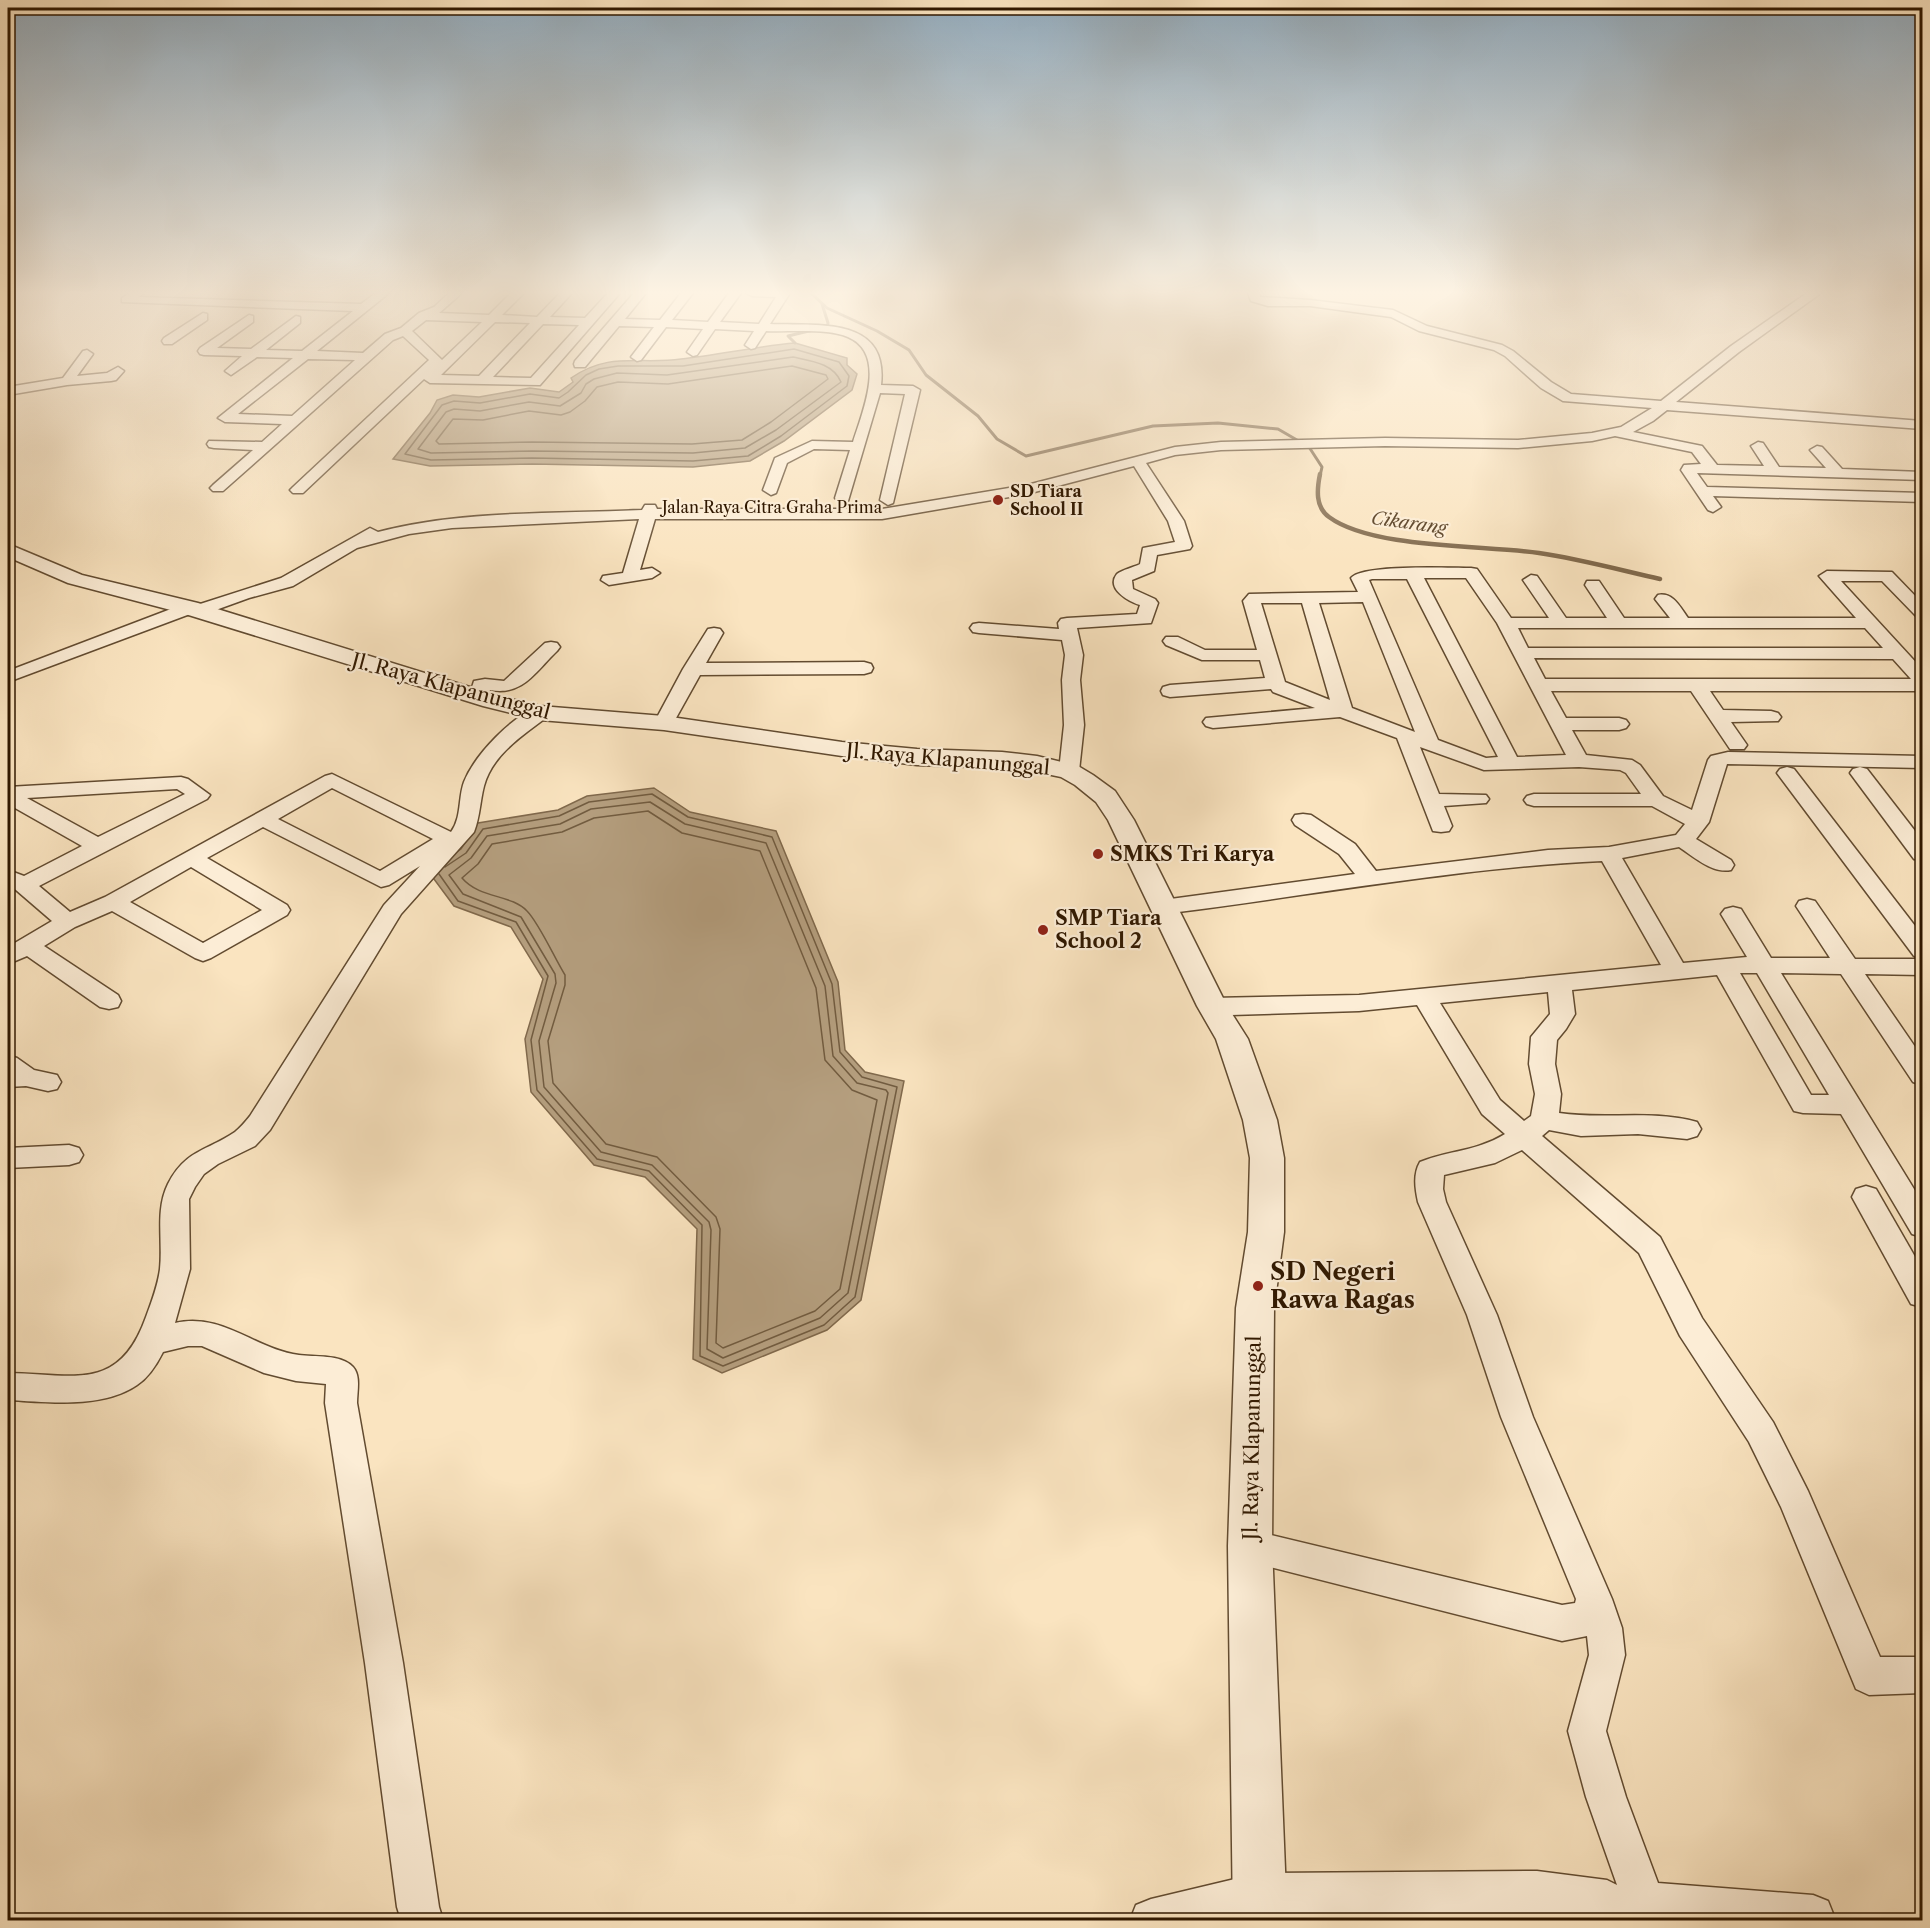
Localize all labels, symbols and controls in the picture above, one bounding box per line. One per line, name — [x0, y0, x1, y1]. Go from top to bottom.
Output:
place label: SD Tiara School II — [1010, 481, 1084, 519]
marker: SD Tiara School II — [991, 493, 1005, 507]
street label: Jalan Raya Citra Graha Prima — [659, 497, 883, 517]
water label: Cikarang — [1370, 507, 1450, 539]
street label: Jl. Raya Klapanunggal — [346, 647, 553, 724]
street label: Jl. Raya Klapanunggal — [842, 738, 1051, 780]
place label: SMKS Tri Karya — [1110, 842, 1275, 866]
marker: SMKS Tri Karya — [1091, 847, 1105, 861]
place label: SMP Tiara School 2 — [1055, 906, 1162, 953]
marker: SMP Tiara School 2 — [1036, 923, 1050, 937]
place label: SD Negeri Rawa Ragas — [1270, 1257, 1415, 1314]
marker: SD Negeri Rawa Ragas — [1251, 1279, 1265, 1293]
street label: Jl. Raya Klapanunggal — [1238, 1336, 1266, 1543]

